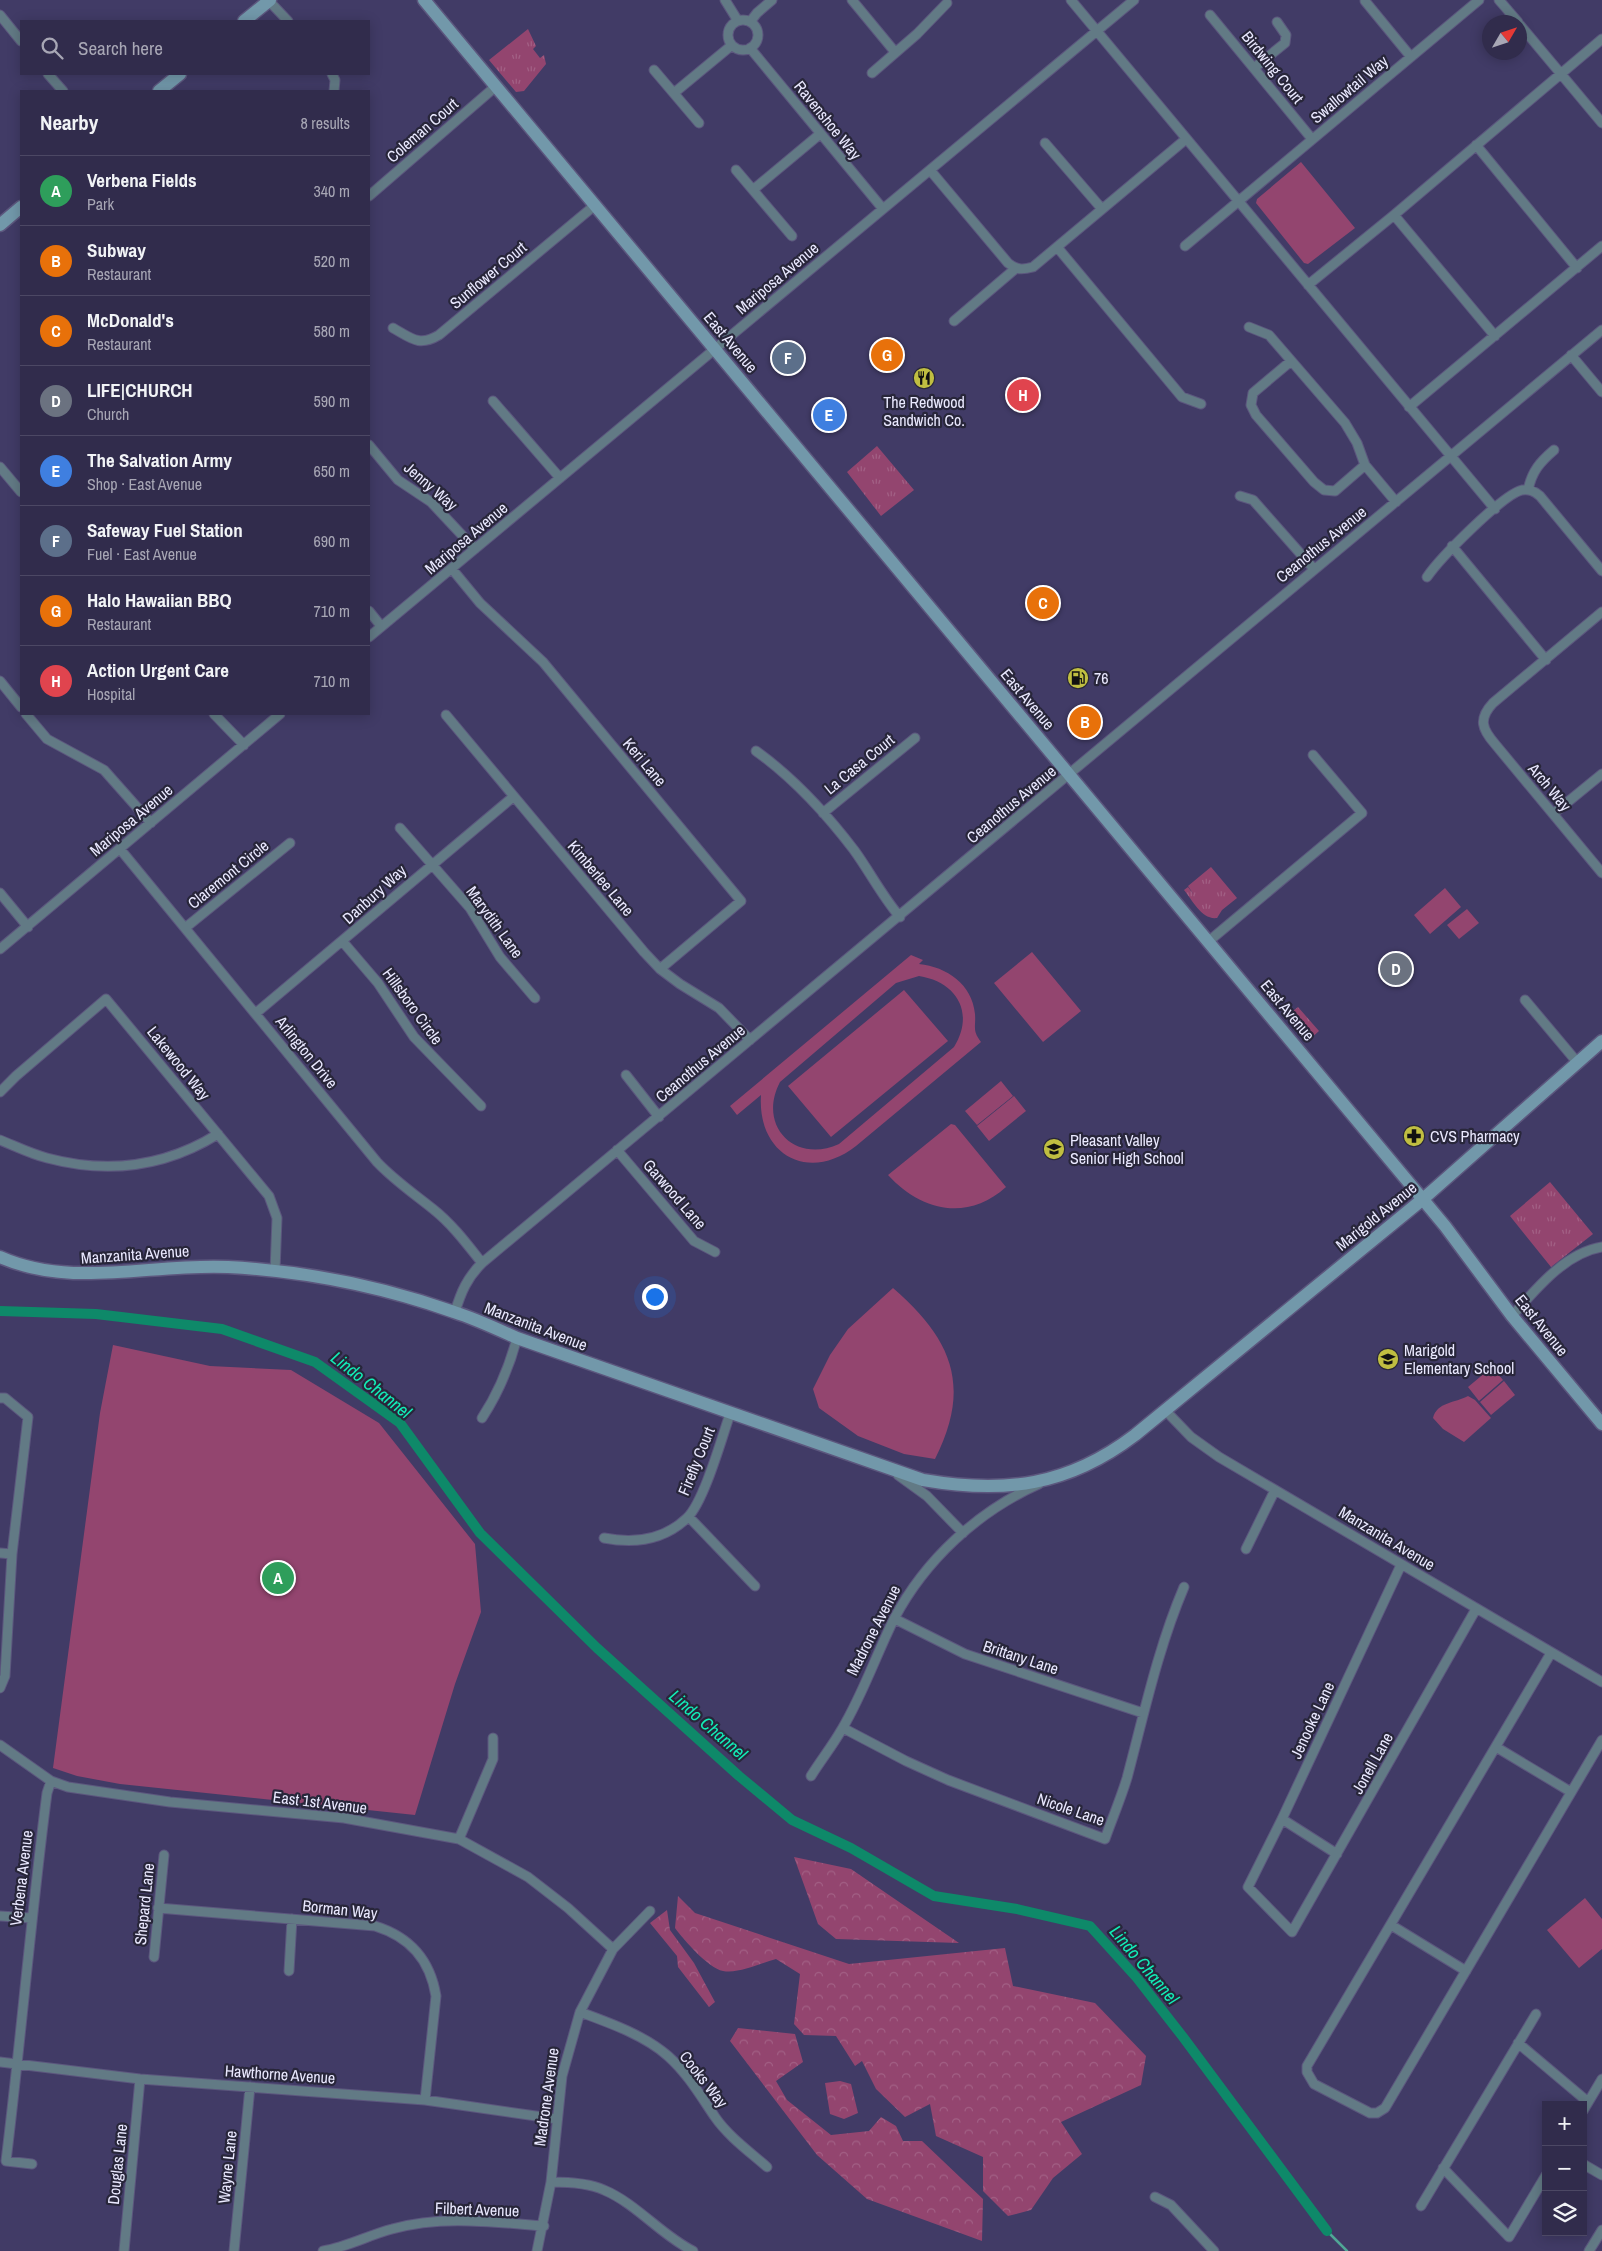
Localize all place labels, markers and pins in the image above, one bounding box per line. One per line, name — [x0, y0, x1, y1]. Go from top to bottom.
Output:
pin: G — [871, 336, 903, 374]
pin: F — [772, 339, 804, 377]
restaurant icon: The Redwood Sandwich Co. — [912, 366, 936, 390]
pin: H — [1007, 376, 1039, 414]
place label: The Redwood Sandwich Co. — [883, 391, 965, 431]
pin: E — [813, 396, 845, 434]
pin: C — [1027, 584, 1059, 622]
fuel station icon: 76 — [1066, 666, 1090, 690]
place label: 76 — [1094, 667, 1109, 689]
pin: B — [1069, 703, 1101, 741]
pin: D — [1380, 950, 1412, 988]
pharmacy icon: CVS Pharmacy — [1402, 1124, 1426, 1148]
place label: CVS Pharmacy — [1430, 1125, 1520, 1147]
place label: Pleasant Valley Senior High School — [1070, 1129, 1184, 1169]
school or university icon: Pleasant Valley Senior High School — [1042, 1137, 1066, 1161]
place label: Marigold Elementary School — [1404, 1339, 1514, 1379]
school or university icon: Marigold Elementary School — [1376, 1347, 1400, 1371]
pin: A — [262, 1559, 294, 1597]

